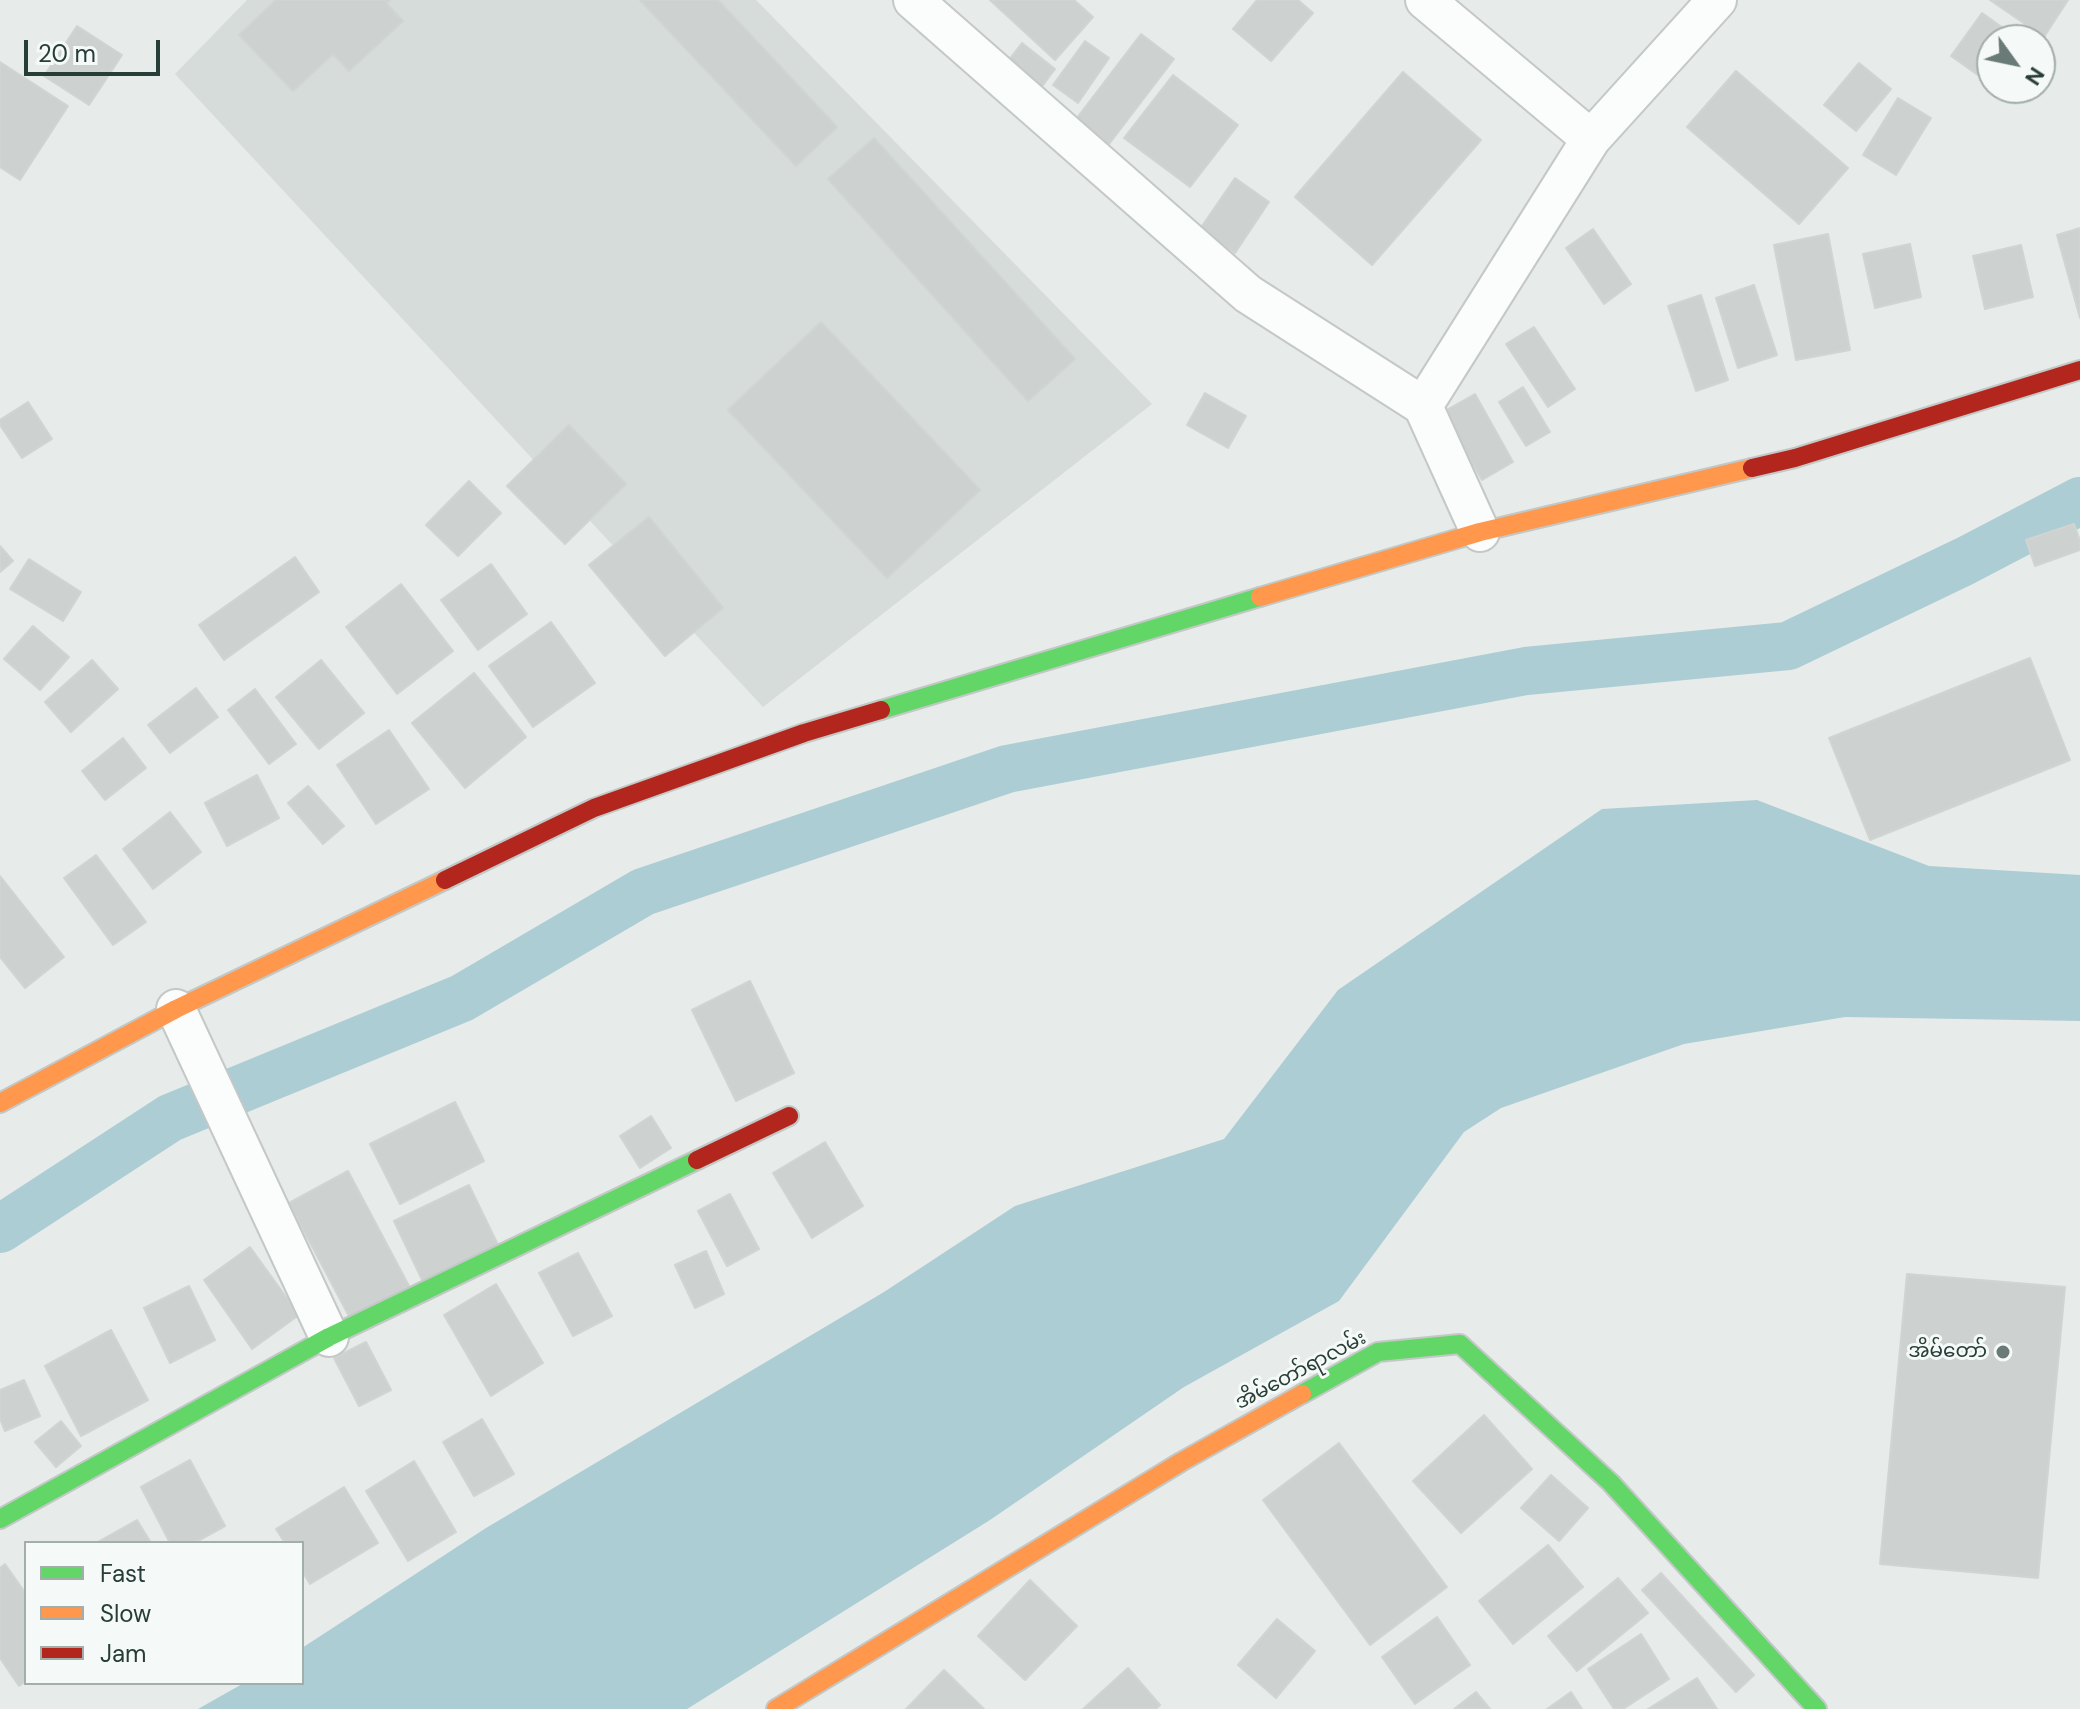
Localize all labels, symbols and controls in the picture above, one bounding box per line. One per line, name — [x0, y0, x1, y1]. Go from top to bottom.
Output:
scale bar — [28, 24, 164, 74]
north arrow — [1976, 24, 2056, 104]
text: 20 m — [38, 38, 96, 69]
text: N — [2018, 62, 2051, 91]
street label: အိမ်တော်ရာလမ်း — [1232, 1326, 1370, 1416]
place label: အိမ်တော် — [1908, 1340, 1987, 1364]
marker: အိမ်တော် — [1994, 1343, 2012, 1361]
legend — [24, 1541, 304, 1685]
text: Fast — [100, 1558, 146, 1589]
text: Slow — [100, 1598, 151, 1629]
text: Jam — [100, 1638, 146, 1669]

